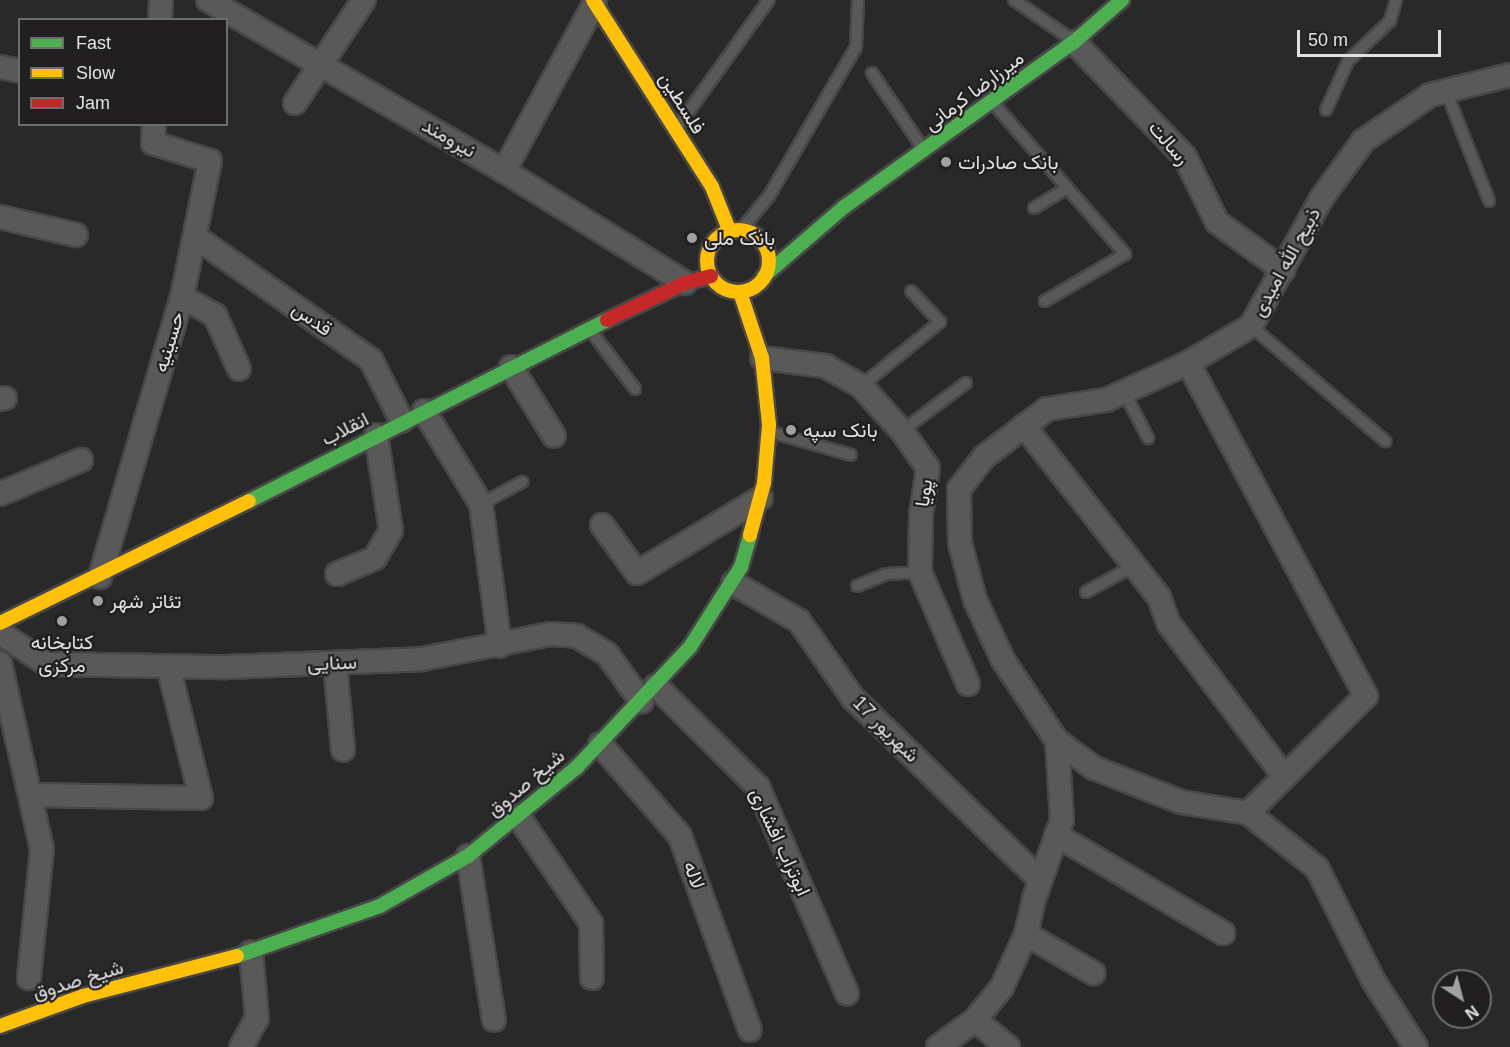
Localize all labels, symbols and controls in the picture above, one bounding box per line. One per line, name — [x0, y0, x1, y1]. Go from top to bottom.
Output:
legend — [18, 18, 228, 126]
scale bar — [1300, 18, 1444, 56]
text: 50 m — [1308, 30, 1348, 50]
text: Fast — [76, 33, 111, 53]
street label: میرزارضا کرمانی — [919, 46, 1029, 136]
text: Slow — [76, 63, 115, 83]
street label: فلسطین — [654, 68, 710, 138]
text: Jam — [76, 93, 110, 113]
street label: نیرومند — [418, 113, 480, 163]
street label: رسالت — [1143, 116, 1195, 170]
place label: بانک صادرات — [958, 150, 1058, 174]
marker: بانک صادرات — [939, 155, 953, 169]
street label: ذبیح الله امیدی — [1246, 203, 1326, 321]
place label: بانک ملی — [704, 226, 775, 250]
marker: بانک ملی — [685, 231, 699, 245]
street label: قدس — [287, 297, 337, 341]
street label: حسینیه — [148, 309, 190, 375]
street label: انقلاب — [317, 407, 373, 451]
place label: بانک سپه — [803, 418, 878, 442]
marker: بانک سپه — [784, 423, 798, 437]
street label: پویا — [910, 478, 938, 508]
place label: تئاتر شهر — [110, 589, 181, 613]
marker: تئاتر شهر — [91, 594, 105, 608]
marker: کتابخانه مرکزی — [55, 614, 69, 628]
place label: کتابخانه مرکزی — [31, 630, 93, 677]
street label: سنایی — [307, 650, 357, 676]
street label: 17 شهریور — [848, 691, 924, 767]
street label: شیخ صدوق — [482, 744, 570, 822]
street label: ابوتراب افشاری — [745, 784, 815, 900]
street label: لاله — [678, 858, 710, 892]
street label: شیخ صدوق — [30, 955, 126, 1005]
north arrow — [1432, 969, 1492, 1029]
text: N — [1462, 1002, 1481, 1023]

